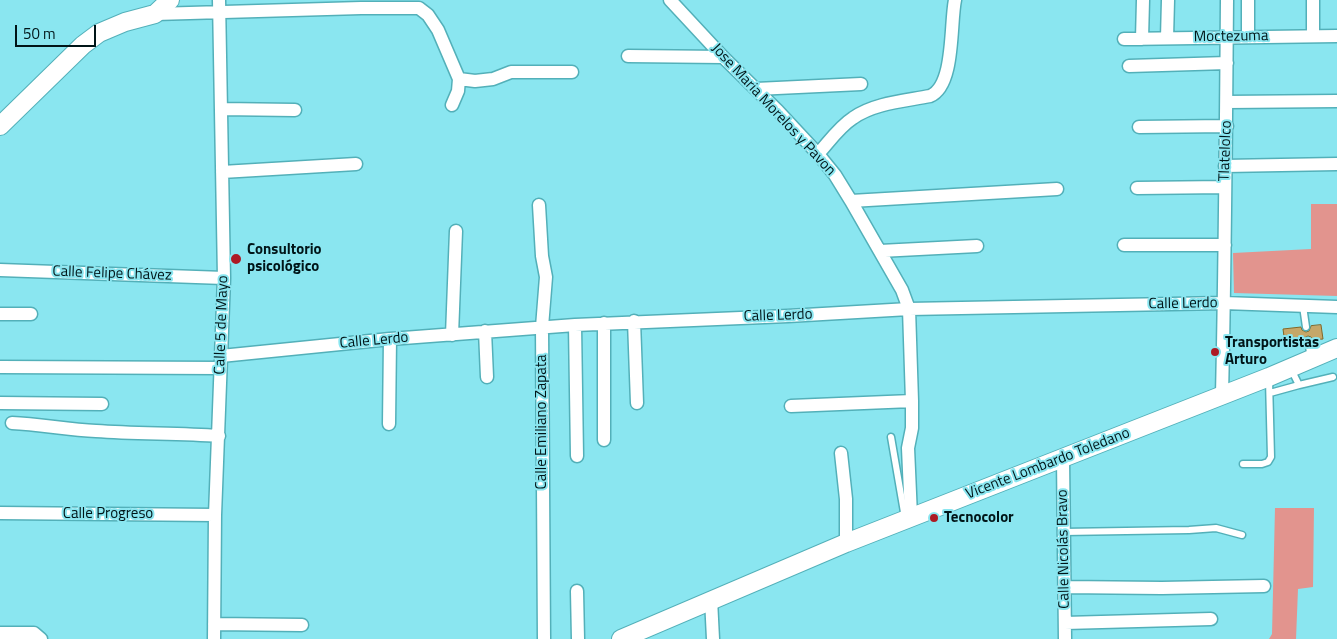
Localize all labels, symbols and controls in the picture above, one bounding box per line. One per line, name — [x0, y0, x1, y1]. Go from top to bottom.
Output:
scale bar — [18, 15, 99, 47]
text: 50 m — [23, 22, 56, 45]
street label: Moctezuma — [1194, 27, 1268, 47]
street label: Jose Maria Morelos y Pavon — [707, 40, 839, 180]
street label: Tlatelolco — [1216, 120, 1236, 182]
place label: Consultorio psicológico — [247, 241, 322, 276]
marker: Consultorio psicológico — [229, 252, 243, 266]
street label: Calle Felipe Chávez — [52, 263, 172, 285]
street label: Calle 5 de Mayo — [211, 275, 233, 375]
street label: Calle Lerdo — [1148, 294, 1218, 314]
street label: Calle Lerdo — [743, 306, 813, 326]
street label: Calle Lerdo — [339, 329, 409, 353]
place label: Transportistas Arturo — [1225, 334, 1319, 369]
marker: Transportistas Arturo — [1209, 346, 1221, 358]
street label: Calle Emiliano Zapata — [533, 355, 551, 489]
street label: Vicente Lombardo Toledano — [963, 424, 1133, 504]
street label: Calle Nicolás Bravo — [1054, 489, 1074, 609]
street label: Calle Progreso — [63, 505, 153, 523]
place label: Tecnocolor — [944, 509, 1014, 527]
marker: Tecnocolor — [928, 512, 940, 524]

